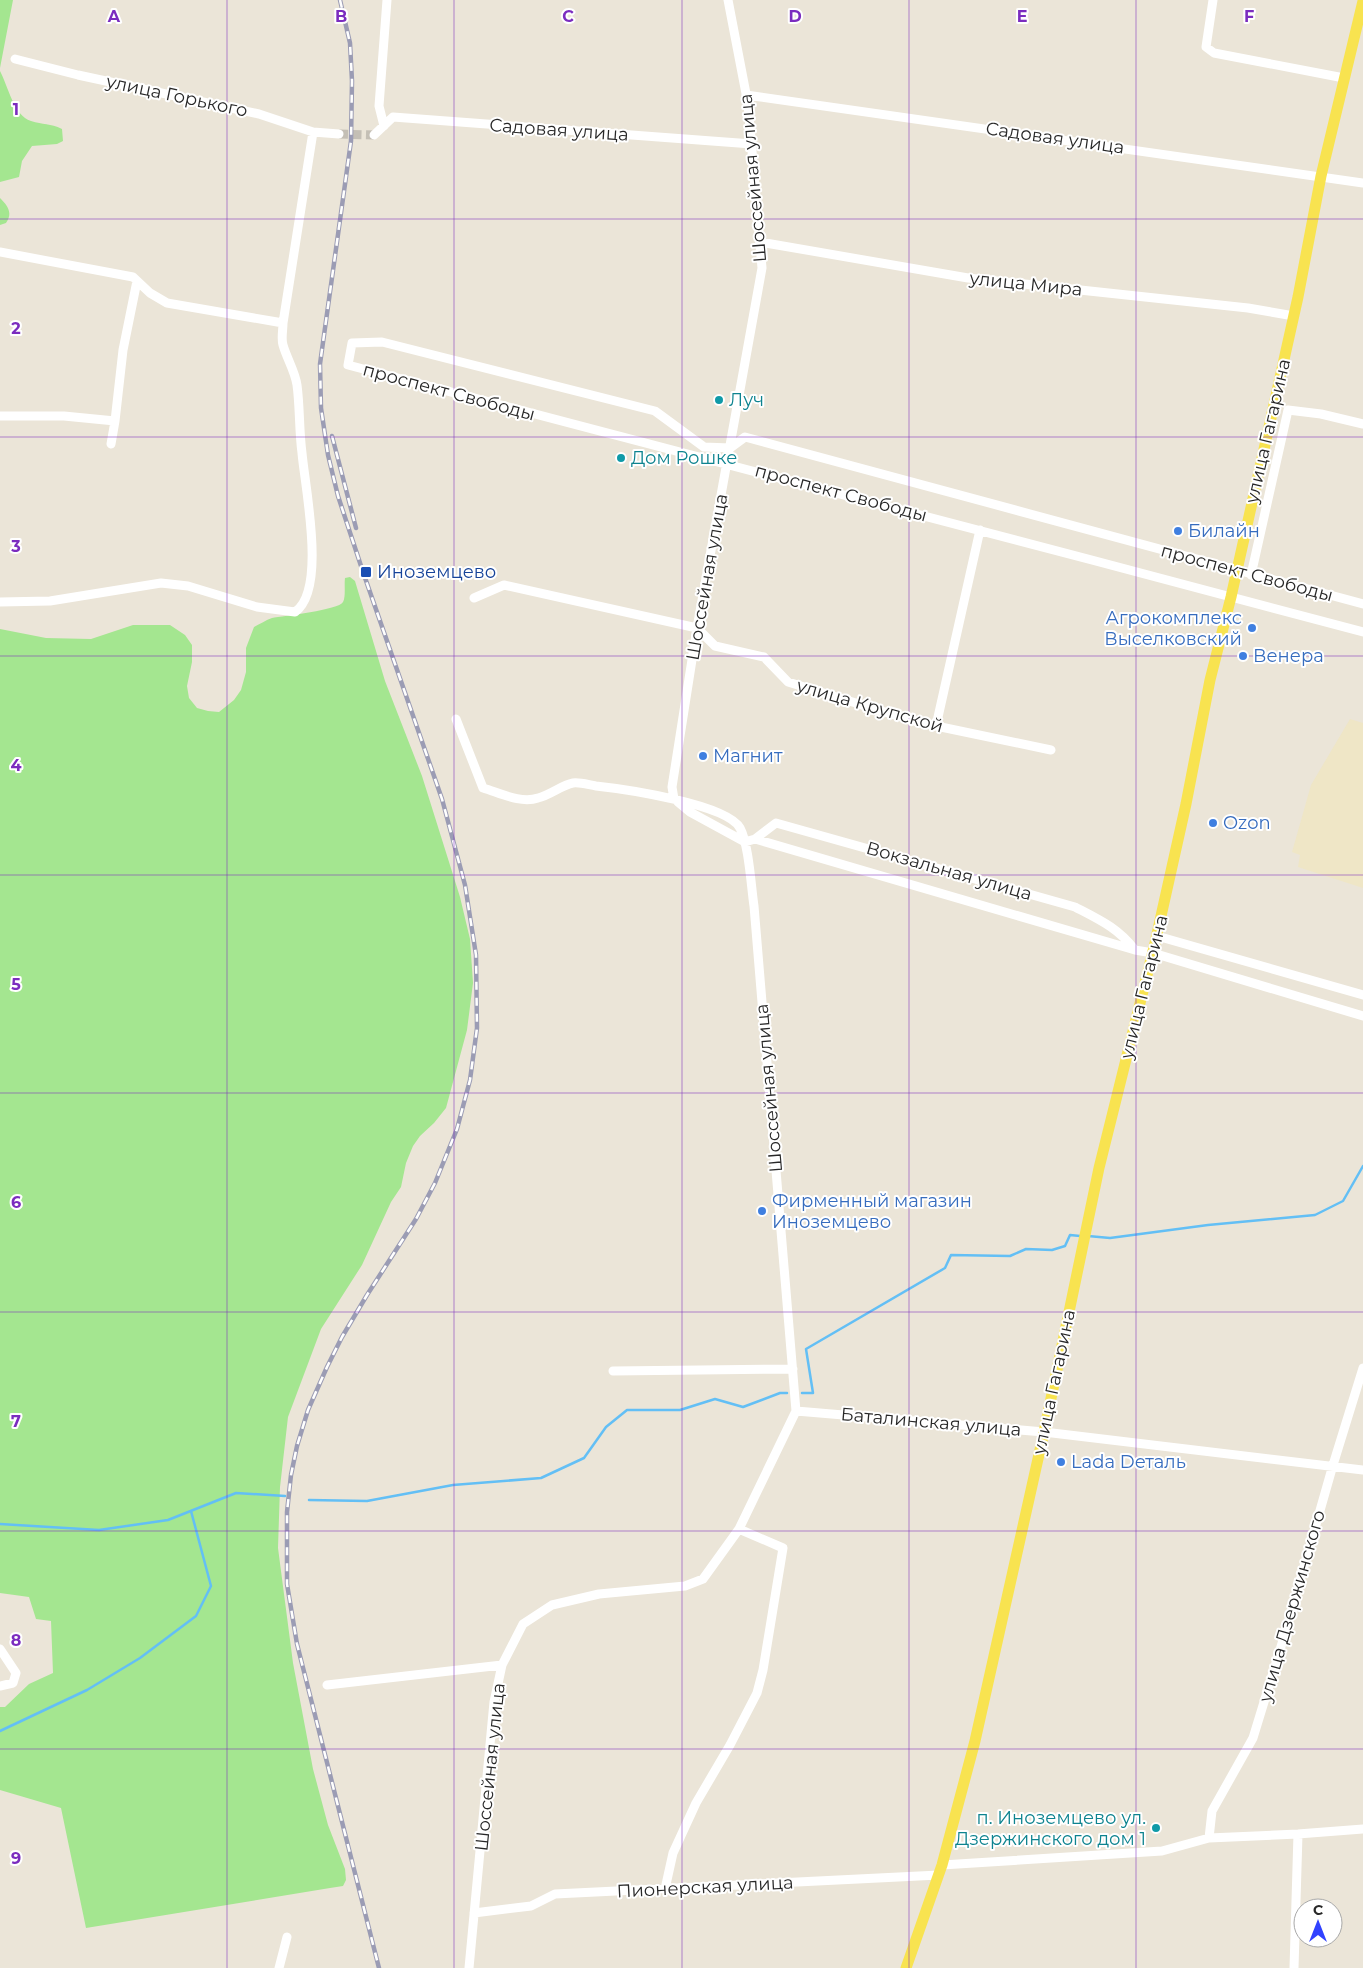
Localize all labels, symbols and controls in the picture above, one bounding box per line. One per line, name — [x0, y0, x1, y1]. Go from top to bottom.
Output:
text: A — [107, 7, 121, 26]
text: B — [335, 7, 347, 26]
text: C — [562, 7, 574, 26]
text: D — [788, 7, 802, 26]
text: E — [1017, 7, 1027, 26]
text: F — [1244, 7, 1254, 26]
street label: улица Горького — [103, 70, 250, 122]
street label: Шоссейная улица — [735, 93, 771, 263]
text: 1 — [13, 100, 19, 119]
street label: Садовая улица — [489, 114, 629, 146]
street label: Садовая улица — [984, 117, 1126, 159]
street label: улица Мира — [967, 267, 1084, 301]
text: 2 — [11, 319, 21, 338]
street label: улица Гагарина — [1240, 357, 1295, 506]
street label: проспект Свободы — [361, 358, 537, 426]
place label: Луч — [729, 389, 764, 411]
marker: Луч — [713, 394, 725, 406]
place label: Дом Рошке — [631, 447, 737, 469]
marker: Дом Рошке — [615, 452, 627, 464]
street label: проспект Свободы — [753, 459, 929, 527]
street label: Шоссейная улица — [681, 492, 733, 662]
place label: Билайн — [1188, 520, 1260, 542]
marker: Билайн — [1172, 525, 1184, 537]
text: 3 — [10, 537, 21, 556]
street label: проспект Свободы — [1159, 539, 1335, 607]
place label: Иноземцево — [377, 561, 496, 583]
marker: Иноземцево — [359, 565, 373, 579]
place label: Агрокомплекс Выселковский — [1104, 607, 1242, 650]
marker: Агрокомплекс Выселковский — [1246, 622, 1258, 634]
place label: Венера — [1253, 645, 1324, 667]
marker: Венера — [1237, 650, 1249, 662]
street label: улица Крупской — [793, 674, 946, 737]
place label: Магнит — [713, 745, 783, 767]
marker: Магнит — [697, 750, 709, 762]
text: 4 — [10, 756, 22, 775]
place label: Ozon — [1223, 812, 1271, 834]
marker: Ozon — [1207, 817, 1219, 829]
street label: Вокзальная улица — [864, 837, 1034, 905]
street label: улица Гагарина — [1115, 913, 1173, 1062]
text: 5 — [11, 975, 21, 994]
street label: Шоссейная улица — [751, 1003, 787, 1173]
place label: Фирменный магазин Иноземцево — [772, 1190, 972, 1233]
text: 6 — [11, 1193, 21, 1212]
marker: Фирменный магазин Иноземцево — [756, 1205, 768, 1217]
street label: улица Гагарина — [1028, 1308, 1080, 1457]
street label: Баталинская улица — [840, 1403, 1022, 1441]
text: 7 — [11, 1412, 21, 1431]
place label: Lada Dеталь — [1071, 1451, 1186, 1473]
marker: Lada Dеталь — [1055, 1456, 1067, 1468]
street label: улица Дзержинского — [1254, 1507, 1330, 1705]
text: 8 — [11, 1631, 21, 1650]
street label: Шоссейная улица — [470, 1682, 510, 1852]
place label: п. Иноземцево ул. Дзержинского дом 1 — [955, 1807, 1146, 1850]
marker: п. Иноземцево ул. Дзержинского дом 1 — [1150, 1822, 1162, 1834]
text: 9 — [11, 1849, 21, 1868]
street label: Пионерская улица — [616, 1871, 794, 1903]
north arrow — [1293, 1898, 1343, 1948]
text: С — [1313, 1901, 1323, 1919]

